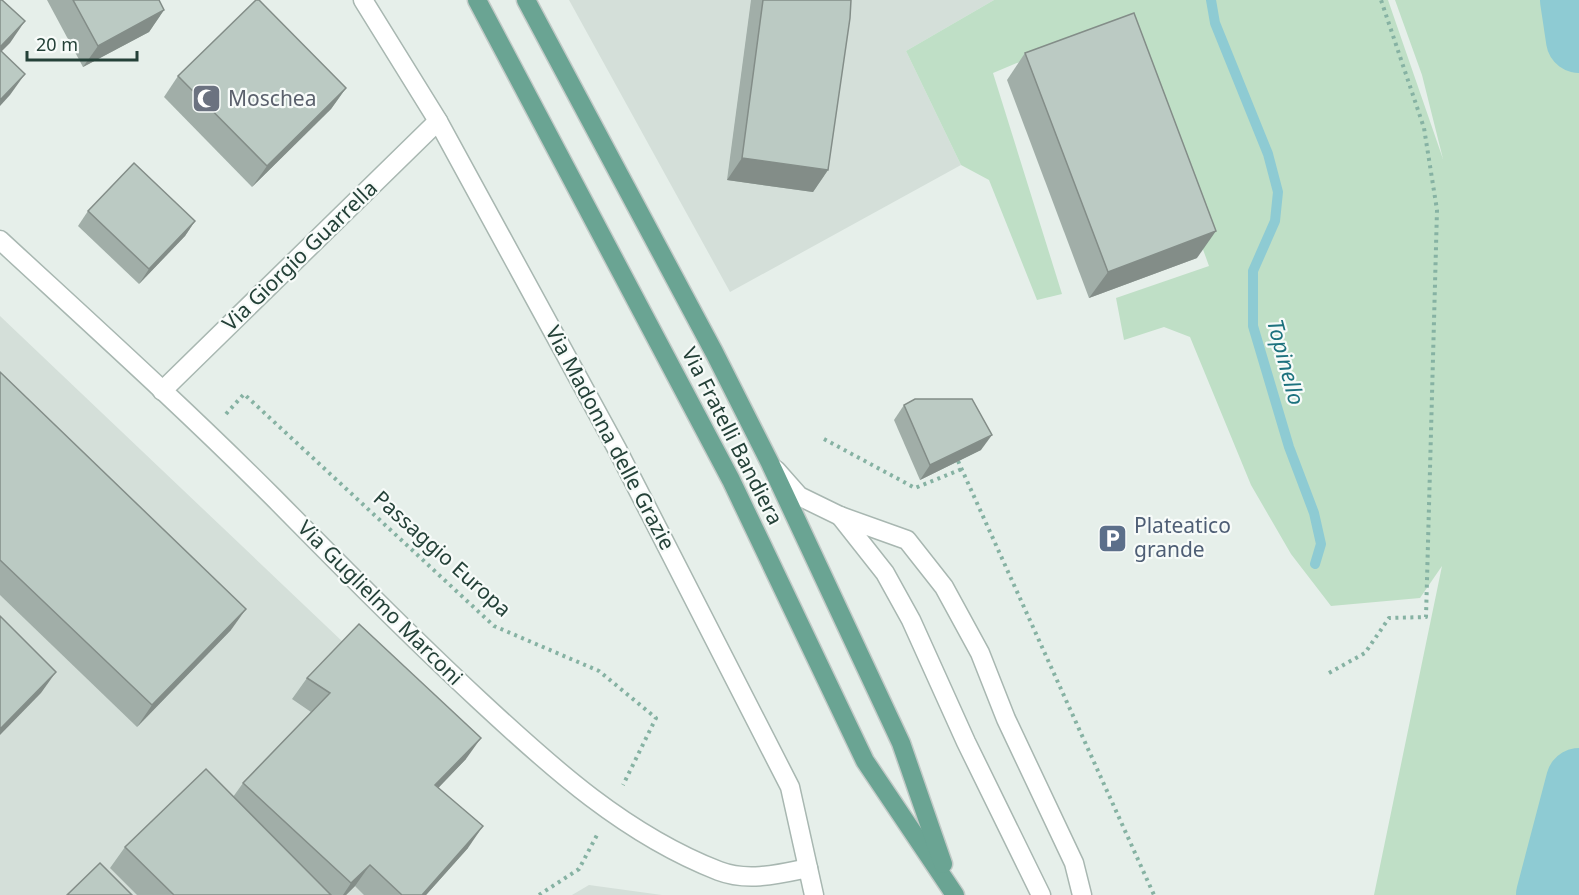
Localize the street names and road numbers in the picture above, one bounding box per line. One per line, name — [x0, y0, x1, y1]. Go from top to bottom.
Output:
street label: Via Giorgio Guarrella — [216, 174, 383, 337]
street label: Via Madonna delle Grazie — [540, 320, 682, 555]
street label: Via Fratelli Bandiera — [676, 342, 790, 529]
street label: Passaggio Europa — [368, 484, 517, 623]
street label: Via Guglielmo Marconi — [292, 514, 469, 691]

